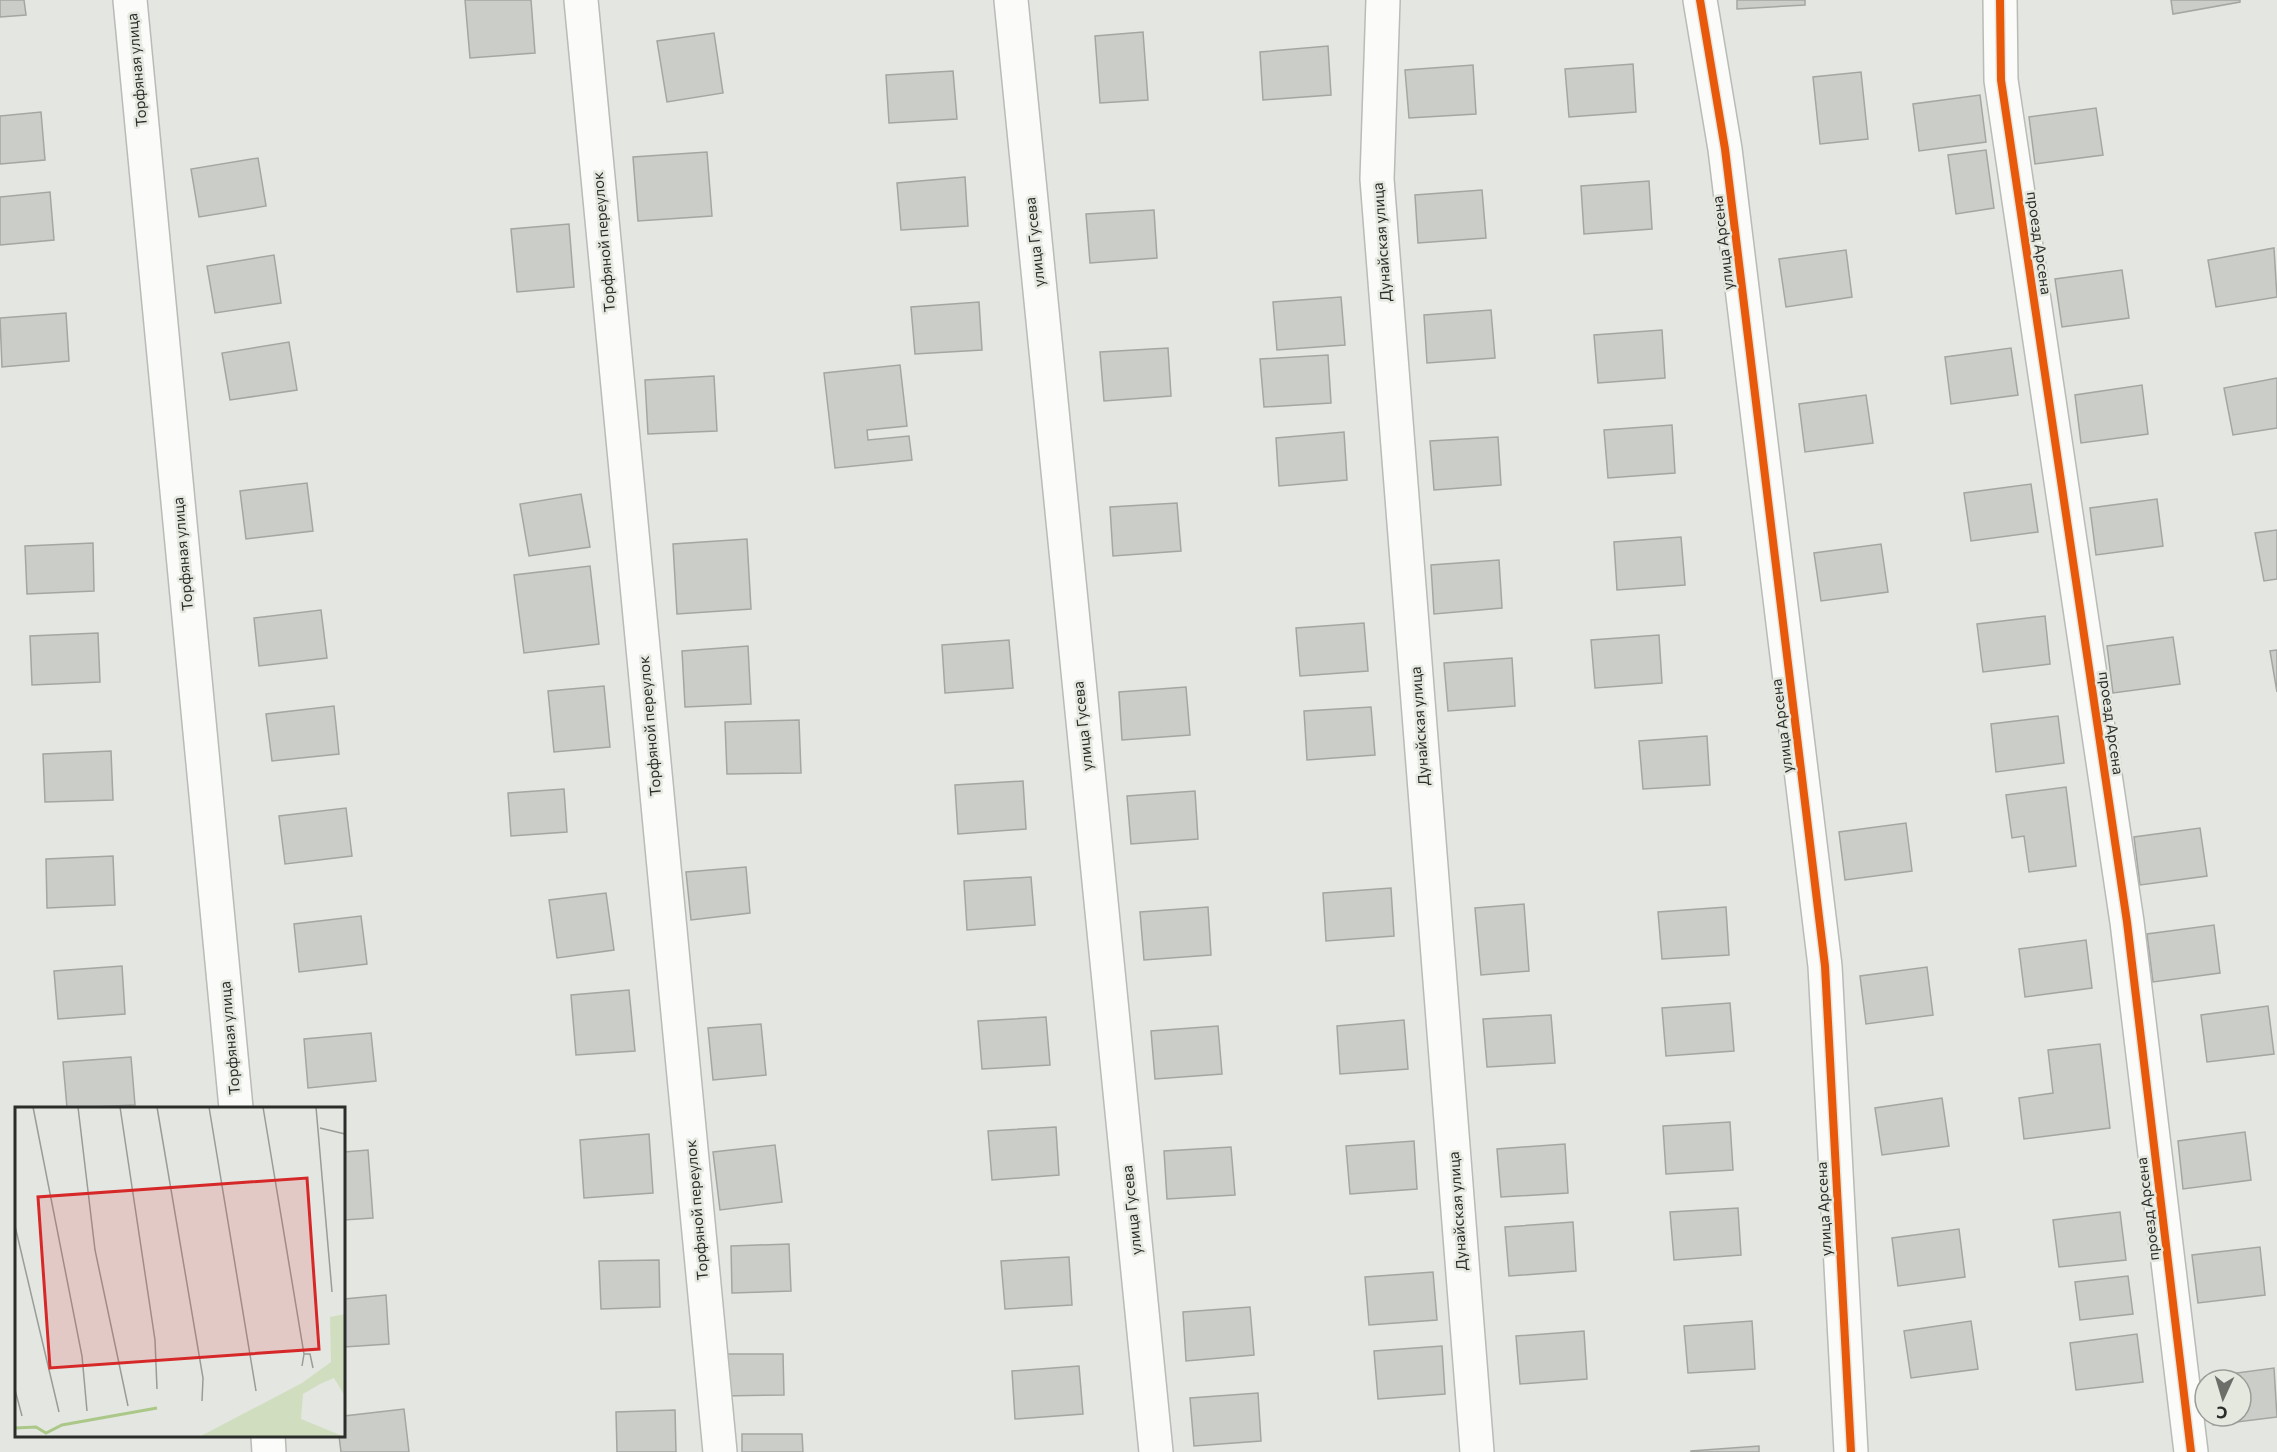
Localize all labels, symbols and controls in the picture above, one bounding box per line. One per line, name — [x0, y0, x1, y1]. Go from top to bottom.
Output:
street label: Торфяная улица — [122, 13, 150, 128]
street label: Торфяной переулок — [588, 171, 618, 313]
street label: Дунайская улица — [1368, 182, 1394, 302]
street label: проезд Арсена — [2024, 190, 2056, 296]
street label: улица Арсена — [1707, 195, 1737, 291]
street label: улица Гусева — [1020, 196, 1048, 288]
street label: Торфяная улица — [168, 497, 196, 612]
street label: Торфяной переулок — [634, 655, 664, 797]
street label: Дунайская улица — [1406, 666, 1432, 786]
street label: проезд Арсена — [2096, 670, 2128, 776]
street label: улица Арсена — [1766, 678, 1796, 774]
street label: улица Гусева — [1068, 680, 1096, 772]
street label: Торфяная улица — [215, 981, 243, 1096]
inset map — [15, 1107, 345, 1437]
street label: Торфяной переулок — [681, 1139, 711, 1281]
street label: Дунайская улица — [1444, 1151, 1470, 1271]
street label: проезд Арсена — [2132, 1156, 2162, 1262]
street label: улица Арсена — [1812, 1161, 1834, 1257]
street label: улица Гусева — [1117, 1164, 1145, 1256]
north arrow — [2193, 1368, 2253, 1428]
text: С — [2216, 1404, 2228, 1423]

